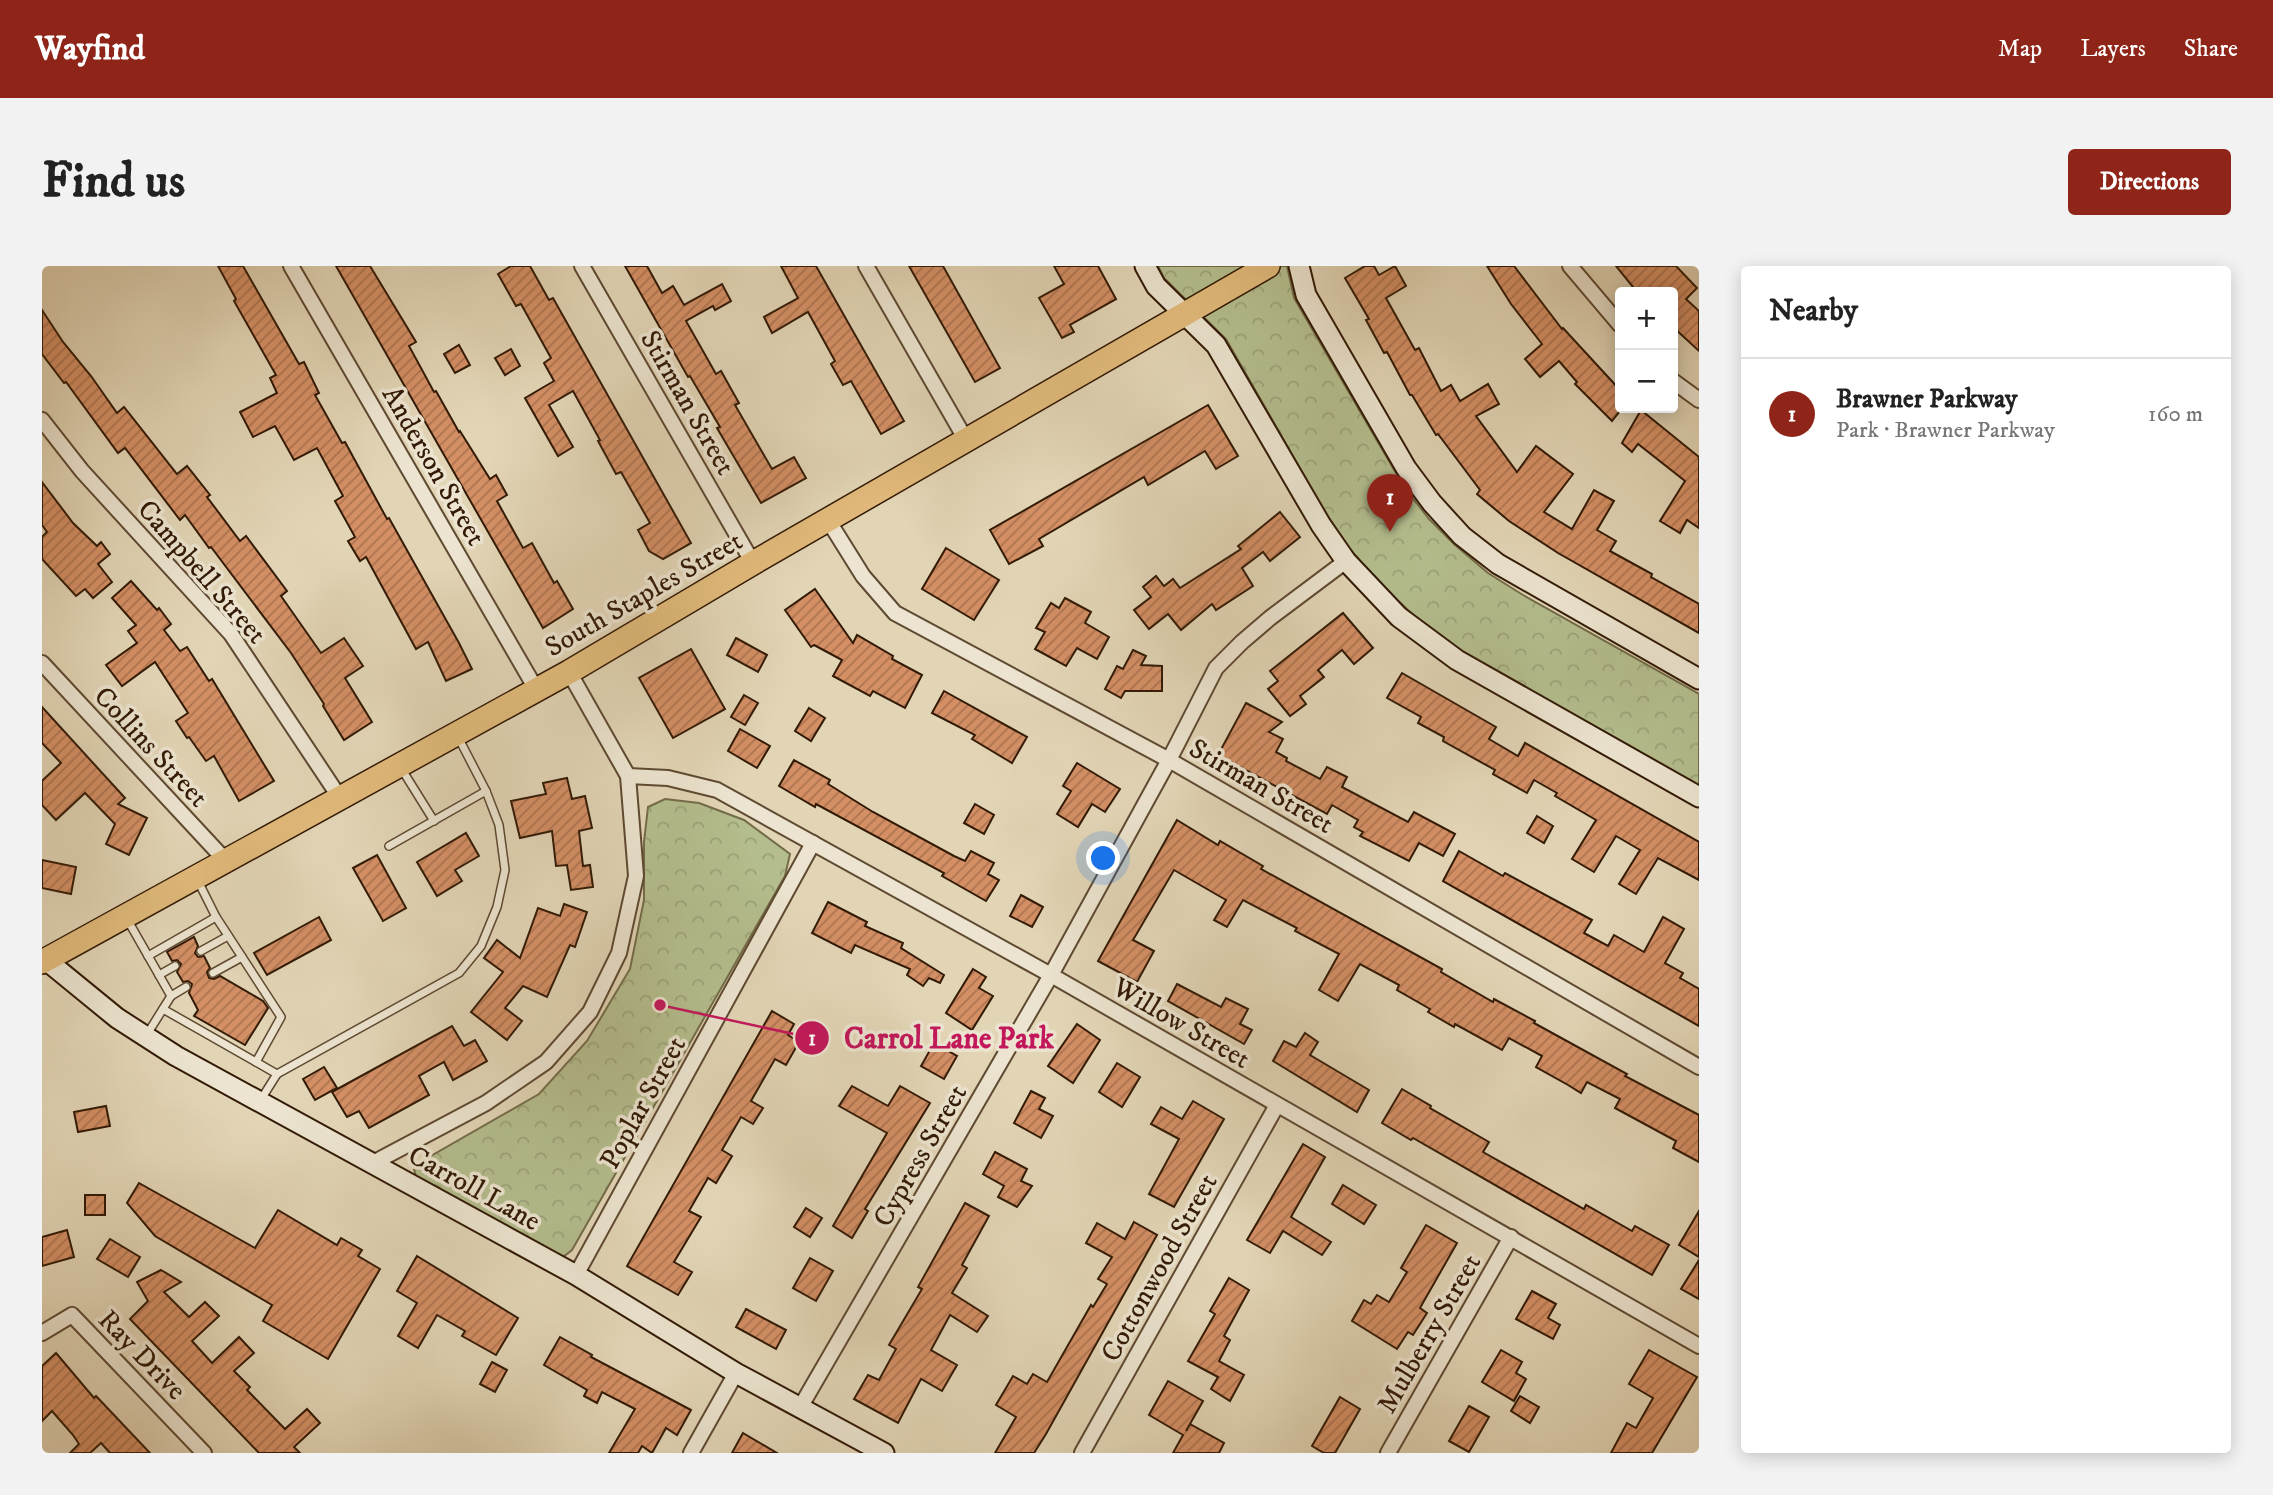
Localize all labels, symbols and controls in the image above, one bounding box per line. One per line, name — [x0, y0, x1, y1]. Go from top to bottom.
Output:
text: Wayfind — [35, 29, 145, 70]
text: Map — [1998, 34, 2042, 64]
text: Layers — [2080, 34, 2146, 64]
text: Share — [2184, 34, 2238, 64]
button: Directions — [2068, 149, 2231, 215]
text: Find us — [42, 151, 185, 213]
map controls — [1615, 287, 1678, 413]
button: + — [1615, 287, 1678, 350]
text: Nearby — [1769, 293, 1858, 330]
street label: Stirman Street — [632, 324, 743, 481]
button: − — [1615, 350, 1678, 413]
street label: Anderson Street — [374, 380, 493, 552]
text: Brawner Parkway — [1836, 383, 2017, 416]
text: 1 — [1788, 400, 1796, 429]
text: 160 m — [2148, 400, 2203, 429]
text: Park · Brawner Parkway — [1836, 416, 2055, 445]
pin: 1 — [1367, 474, 1413, 532]
street label: Campbell Street — [130, 493, 274, 651]
street label: South Staples Street — [539, 524, 749, 665]
street label: Collins Street — [86, 679, 216, 815]
street label: Stirman Street — [1183, 731, 1340, 842]
your location — [1086, 841, 1120, 875]
street label: Willow Street — [1105, 969, 1256, 1077]
callout: Carrol Lane Park — [795, 1012, 1068, 1063]
text: Carrol Lane Park — [844, 1021, 1055, 1058]
text: 1 — [808, 1026, 816, 1052]
street label: Poplar Street — [593, 1030, 694, 1175]
street label: Cypress Street — [865, 1078, 975, 1233]
street label: Carroll Lane — [402, 1138, 547, 1239]
street label: Cottonwood Street — [1093, 1168, 1225, 1368]
street label: Mulberry Street — [1370, 1248, 1489, 1420]
street label: Ray Drive — [90, 1303, 193, 1407]

